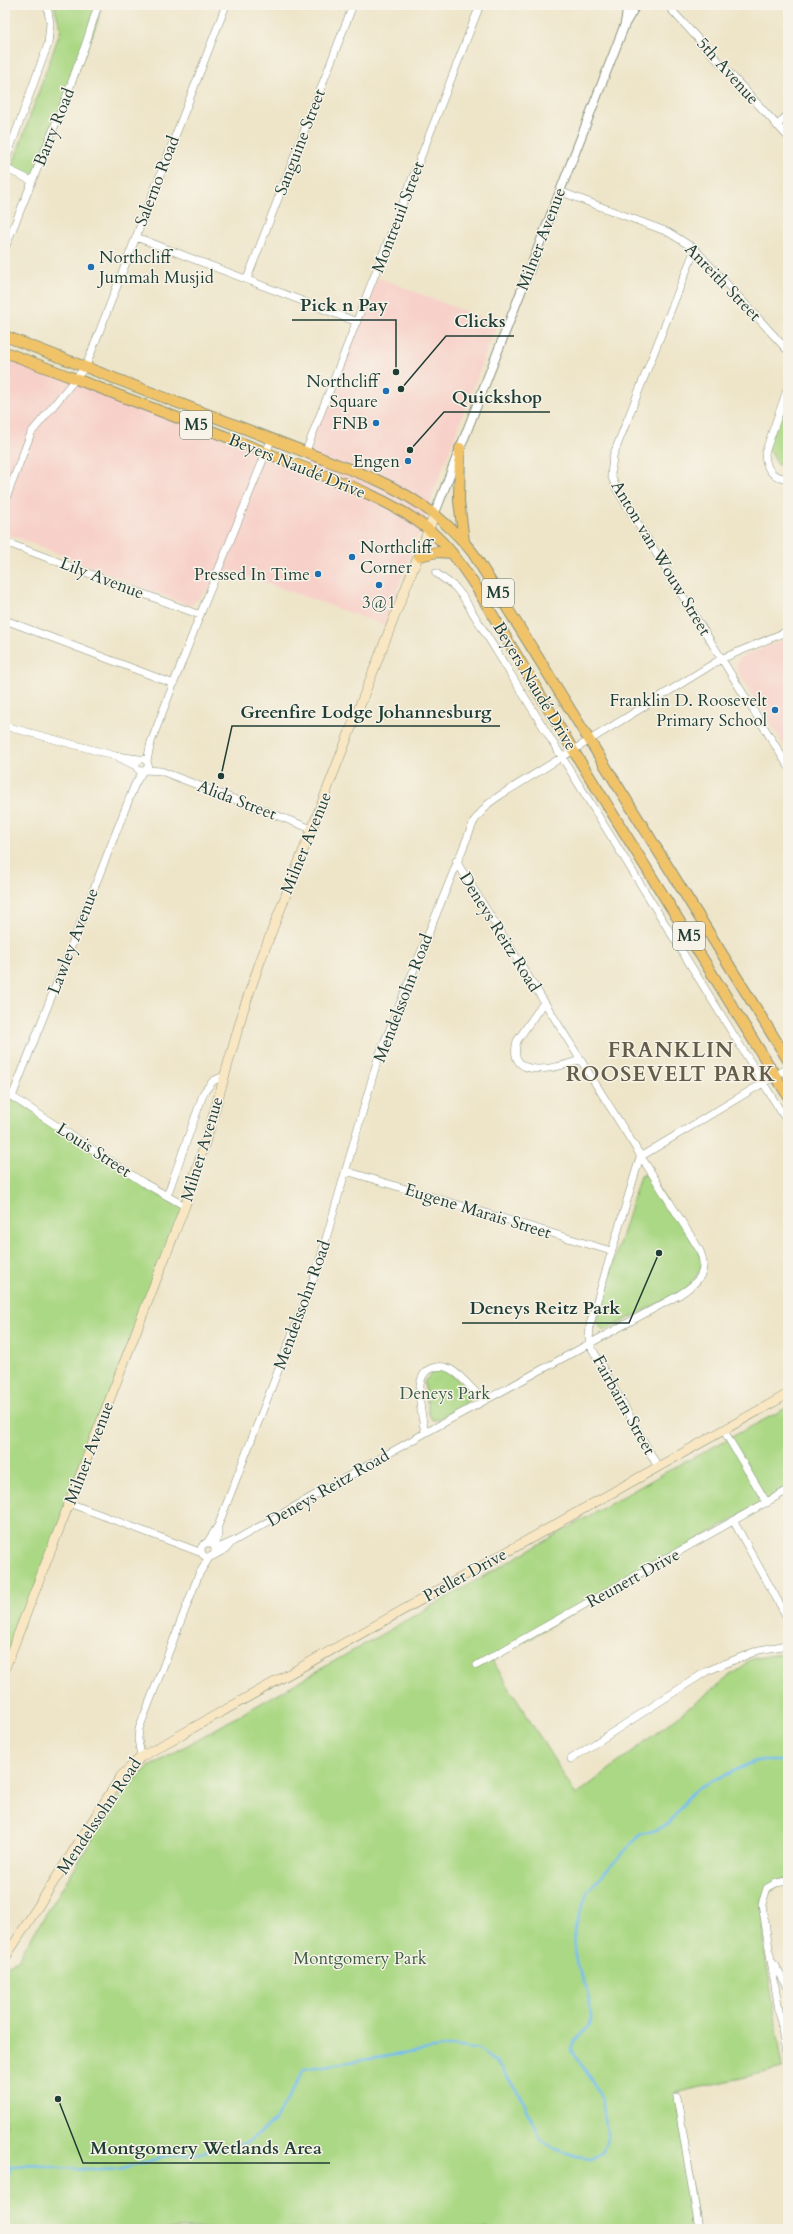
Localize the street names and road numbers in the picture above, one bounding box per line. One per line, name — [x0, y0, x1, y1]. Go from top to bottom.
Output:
street label: 5th Avenue — [692, 32, 764, 110]
street label: Barry Road — [28, 85, 80, 169]
street label: Sanguine Street — [269, 85, 331, 198]
street label: Salerno Road — [129, 133, 185, 229]
street label: Montreuil Street — [366, 157, 430, 276]
street label: Milner Avenue — [511, 184, 571, 294]
street label: Anreith Street — [680, 238, 767, 327]
road number: M5 — [180, 411, 212, 439]
street label: Beyers Naudé Drive — [225, 428, 369, 504]
street label: Anton van Wouw Street — [606, 476, 717, 640]
street label: Lily Avenue — [57, 551, 147, 605]
road number: M5 — [482, 579, 514, 607]
street label: Beyers Naudé Drive — [488, 617, 582, 755]
street label: Alida Street — [194, 774, 280, 826]
street label: Milner Avenue — [275, 788, 337, 898]
street label: Deneys Reitz Road — [454, 868, 546, 996]
street label: Lawley Avenue — [42, 885, 104, 997]
road number: M5 — [673, 922, 705, 950]
street label: Mendelssohn Road — [368, 930, 438, 1066]
street label: Milner Avenue — [175, 1094, 229, 1204]
street label: Louis Street — [52, 1117, 136, 1183]
street label: Eugene Marais Street — [402, 1178, 555, 1244]
street label: Mendelssohn Road — [268, 1237, 336, 1373]
street label: Fairbairn Street — [587, 1351, 661, 1459]
street label: Milner Avenue — [59, 1398, 119, 1508]
street label: Deneys Reitz Road — [263, 1444, 393, 1532]
street label: Preller Drive — [419, 1543, 511, 1607]
street label: Reunert Drive — [582, 1543, 684, 1613]
street label: Mendelssohn Road — [51, 1753, 147, 1879]

